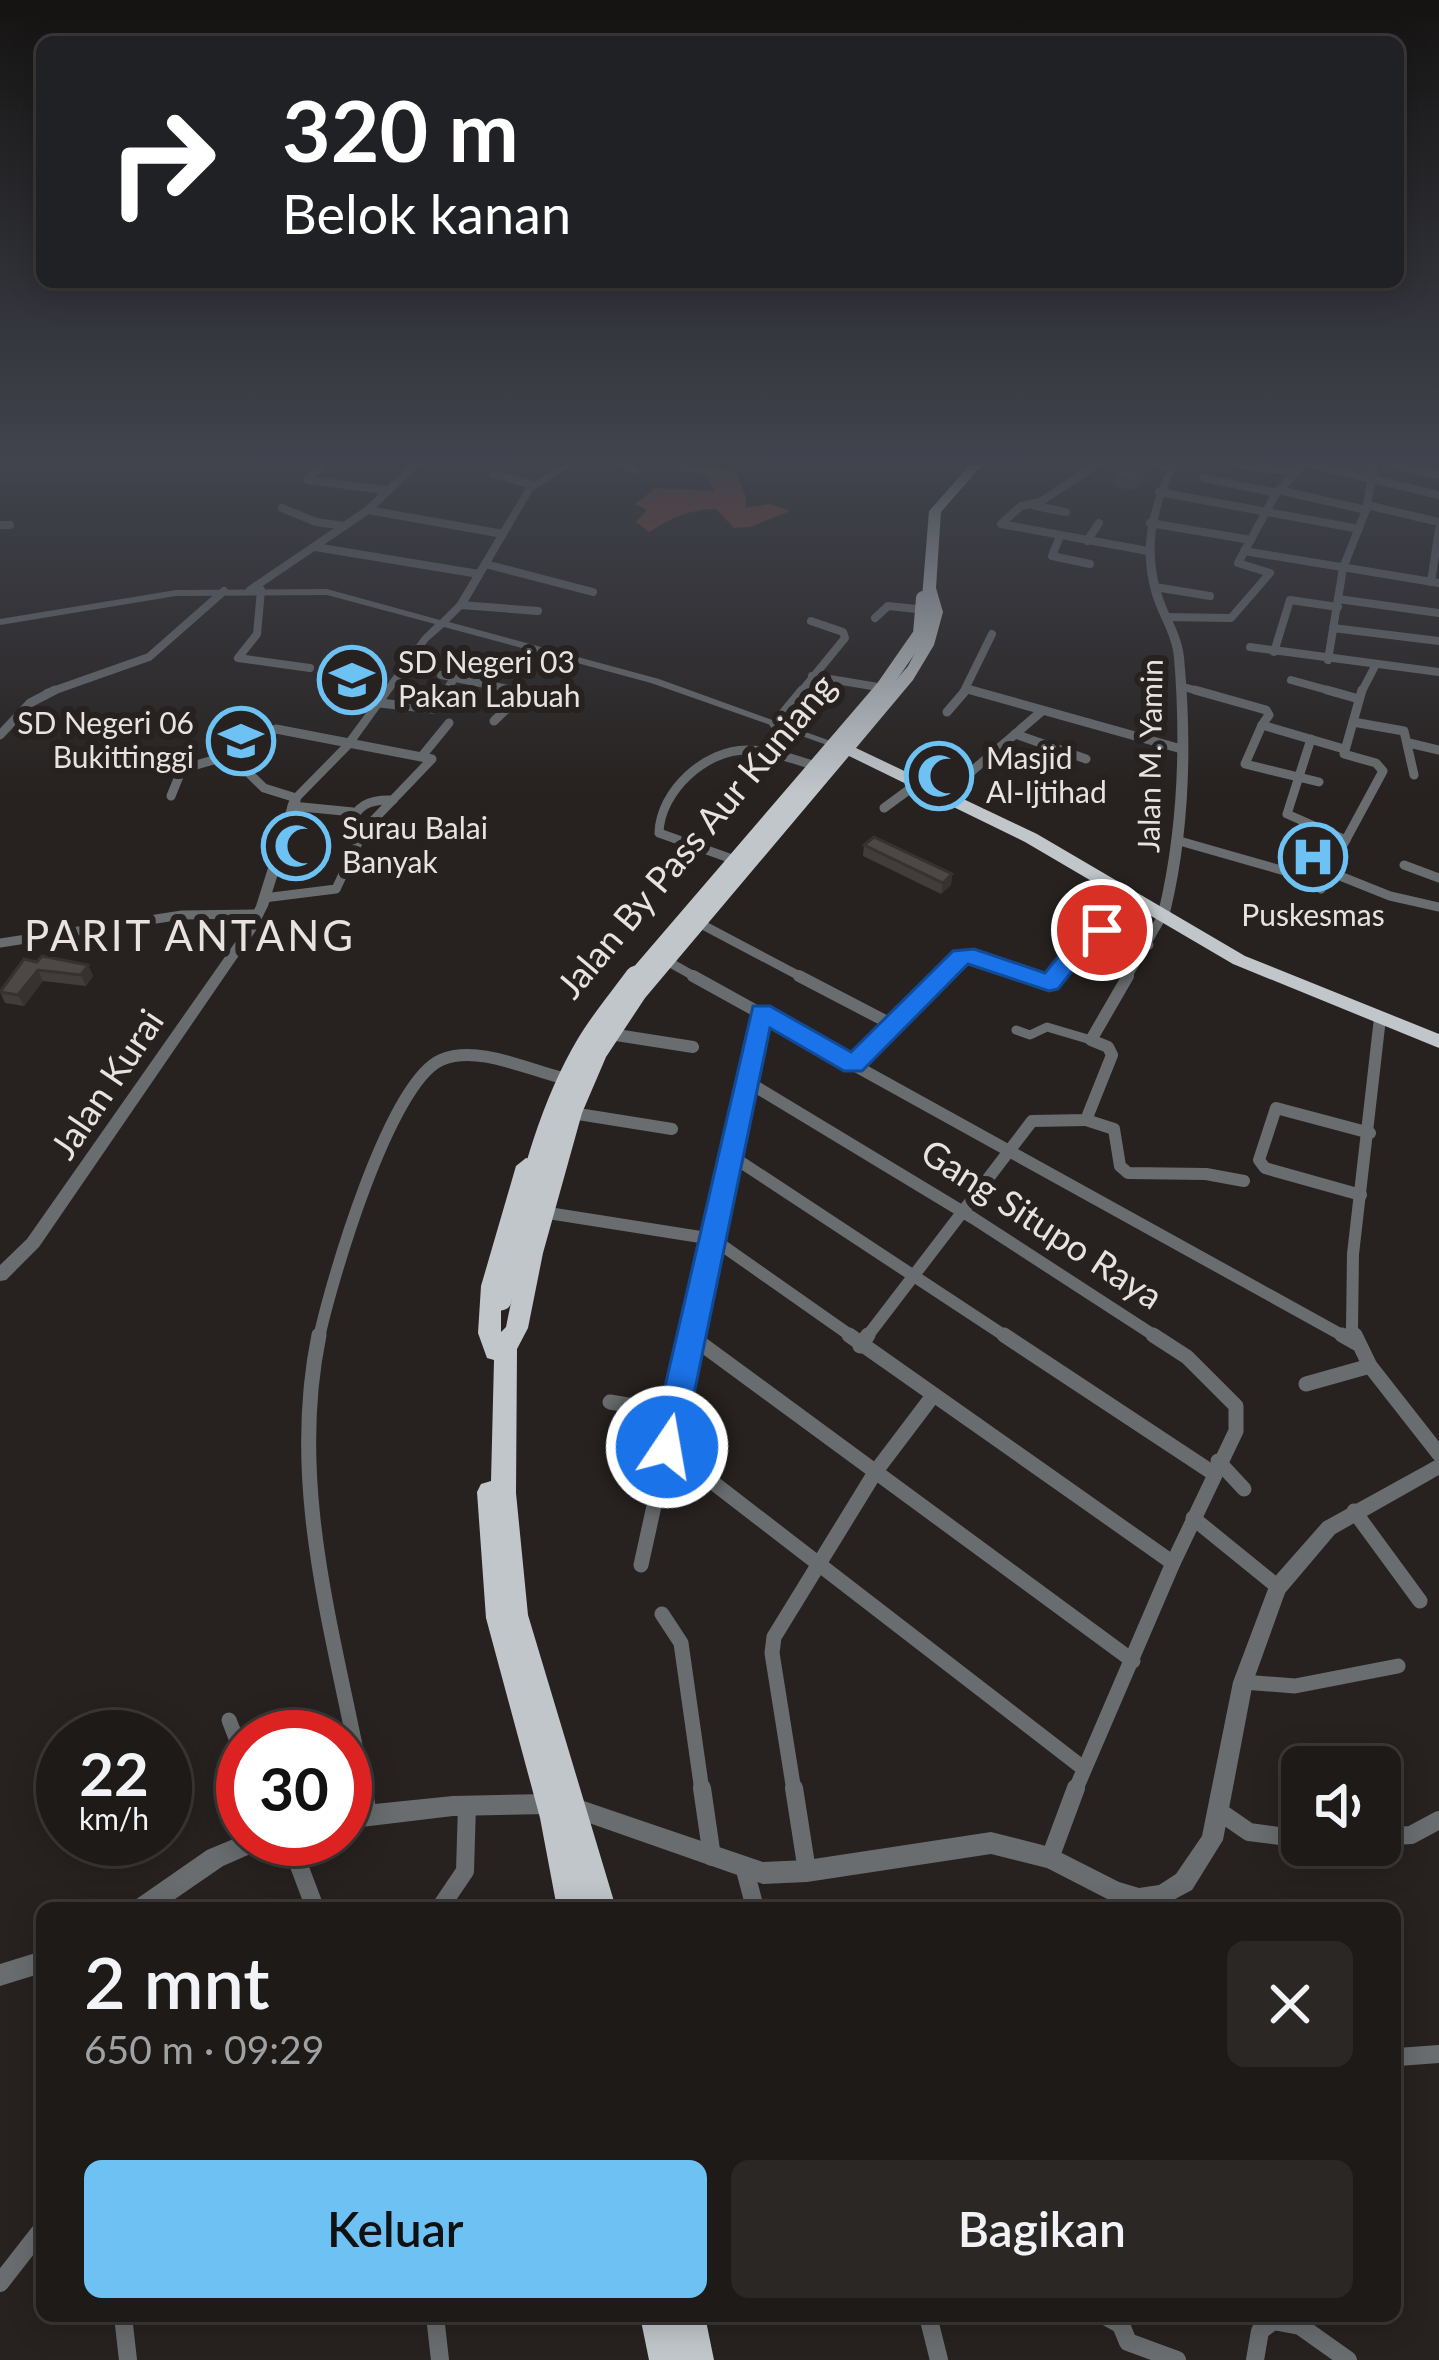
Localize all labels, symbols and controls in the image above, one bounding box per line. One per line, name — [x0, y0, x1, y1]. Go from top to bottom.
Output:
text: 320 m — [282, 79, 519, 180]
icon: right — [84, 84, 240, 240]
text: Belok kanan — [282, 181, 571, 246]
place label: SD Negeri 03 Pakan Labuah — [398, 643, 581, 713]
school or university icon: SD Negeri 03 Pakan Labuah — [317, 645, 387, 715]
street label: Jalan M. Yamin — [1129, 659, 1169, 853]
street label: Jalan By Pass Aur Kuniang — [547, 664, 844, 1007]
place label: SD Negeri 06 Bukittinggi — [17, 704, 194, 774]
school or university icon: SD Negeri 06 Bukittinggi — [206, 706, 276, 776]
place label: Masjid Al-Ijtihad — [986, 739, 1107, 809]
mosque icon: Masjid Al-Ijtihad — [904, 741, 974, 811]
place label: Surau Balai Banyak — [342, 809, 488, 879]
mosque icon: Surau Balai Banyak — [261, 811, 331, 881]
hospital icon: Puskesmas — [1278, 822, 1348, 892]
pin — [1051, 879, 1153, 981]
place label: Puskesmas — [1241, 896, 1385, 932]
icon: arrive — [1069, 897, 1135, 963]
district label: PARIT ANTANG — [24, 910, 356, 960]
street label: Jalan Kurai — [40, 1000, 172, 1166]
street label: Gang Situpo Raya — [914, 1129, 1171, 1318]
position arrow — [604, 1384, 730, 1510]
speed limit sign: 30 — [216, 1710, 372, 1866]
text: 22 — [79, 1737, 149, 1809]
map controls — [1281, 1746, 1401, 1866]
button: sound — [1281, 1746, 1401, 1866]
text: km/h — [79, 1800, 149, 1836]
text: 2 mnt — [84, 1938, 270, 2024]
button: close — [1227, 1941, 1353, 2067]
text: 650 m · 09:29 — [84, 2026, 324, 2072]
button: Keluar — [84, 2160, 707, 2298]
button: Bagikan — [731, 2160, 1353, 2298]

